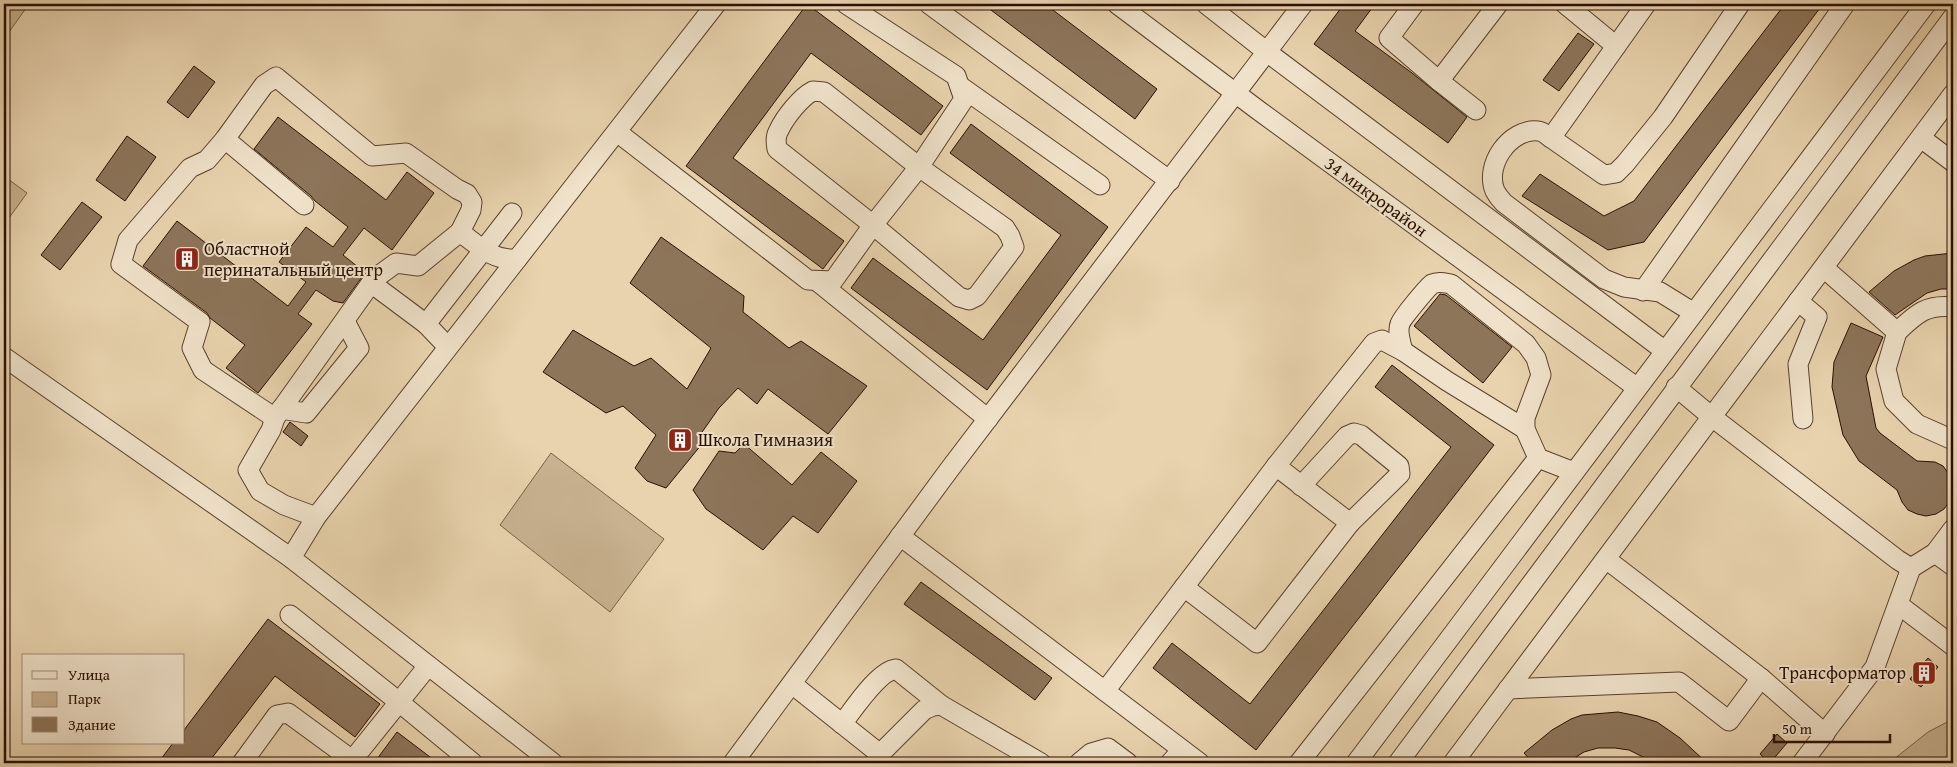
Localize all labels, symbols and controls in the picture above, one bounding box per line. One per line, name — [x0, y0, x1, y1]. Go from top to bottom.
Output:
street label: 34 микрорайон — [1319, 150, 1433, 243]
place label: Областной перинатальный центр — [204, 235, 383, 283]
building icon: Областной перинатальный центр — [174, 246, 200, 272]
place label: Школа Гимназия — [698, 426, 833, 453]
building icon: Школа Гимназия — [667, 427, 693, 453]
legend — [22, 654, 185, 744]
place label: Трансформатор — [1779, 659, 1906, 686]
building icon: Трансформатор — [1911, 660, 1937, 686]
text: Улица — [68, 664, 111, 685]
text: Парк — [68, 688, 101, 709]
scale bar — [1774, 712, 1891, 744]
text: Здание — [68, 714, 116, 735]
text: 50 m — [1782, 718, 1813, 739]

